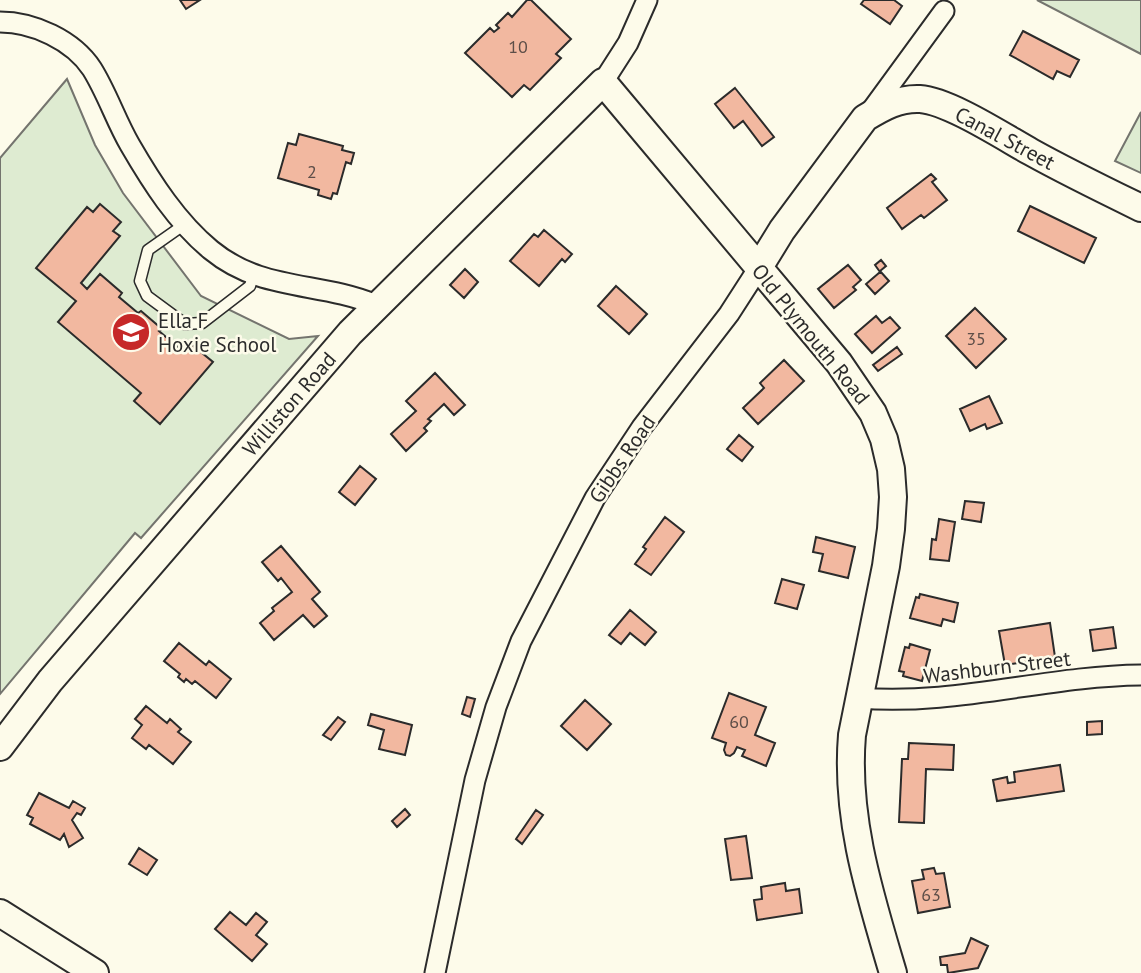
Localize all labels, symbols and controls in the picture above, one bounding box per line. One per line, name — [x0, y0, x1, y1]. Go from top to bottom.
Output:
house number: 10 — [508, 35, 528, 58]
street label: Canal Street — [950, 100, 1060, 176]
house number: 2 — [307, 160, 317, 183]
street label: Old Plymouth Road — [746, 258, 876, 410]
place label: Ella F Hoxie School — [158, 307, 276, 358]
school or university icon: Ella F Hoxie School — [110, 311, 152, 353]
house number: 35 — [966, 327, 986, 350]
street label: Williston Road — [236, 346, 342, 462]
street label: Gibbs Road — [583, 410, 661, 508]
street label: Washburn Street — [922, 645, 1072, 689]
house number: 60 — [729, 710, 749, 733]
house number: 63 — [921, 883, 941, 906]

